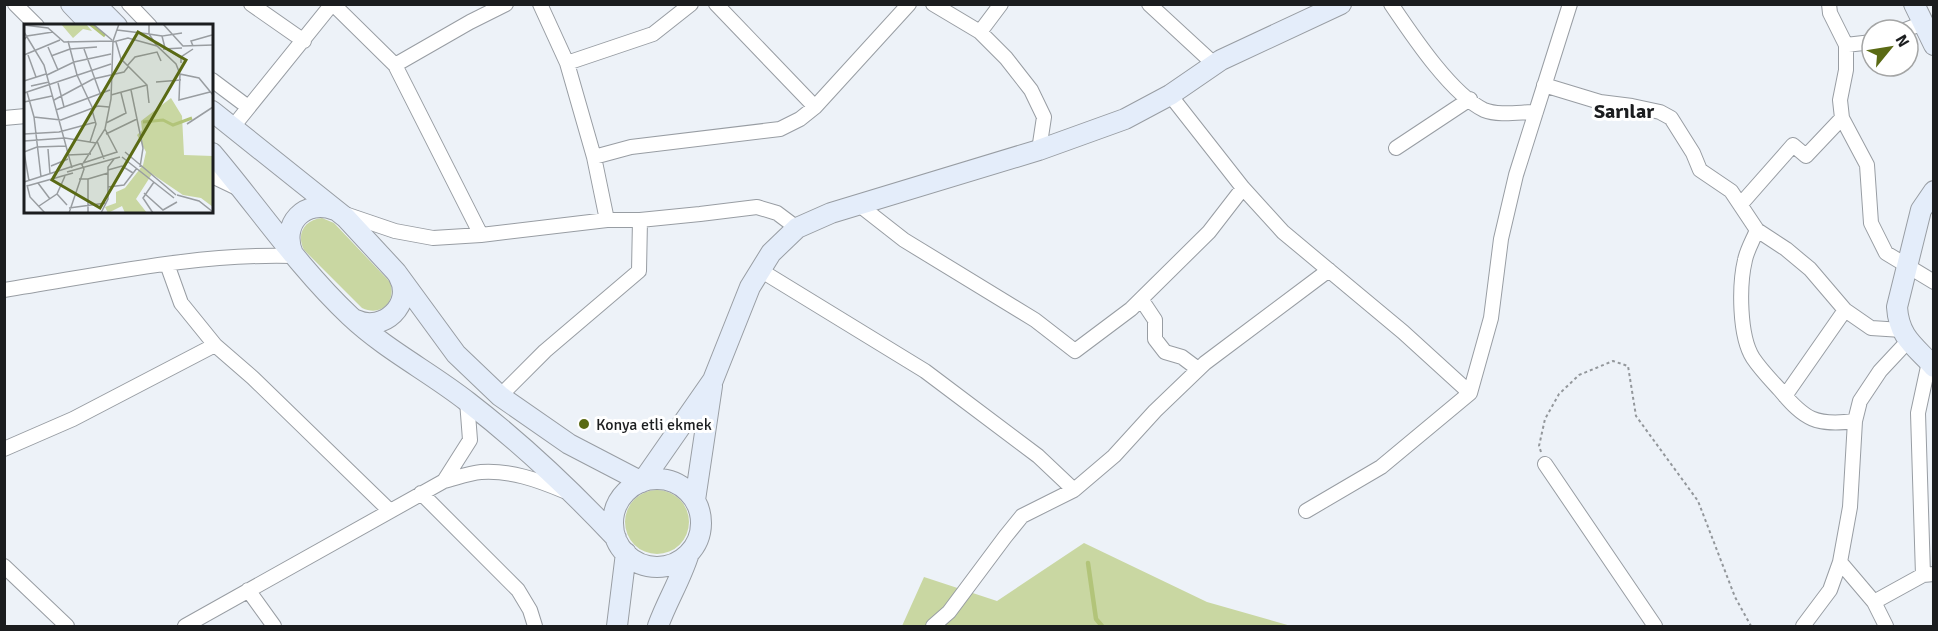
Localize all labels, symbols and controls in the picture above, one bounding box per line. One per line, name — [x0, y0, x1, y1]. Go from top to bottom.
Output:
north arrow — [1860, 18, 1920, 78]
inset map — [24, 24, 213, 213]
text: N — [1891, 31, 1914, 51]
district label: Sarılar — [1594, 99, 1654, 124]
place label: Konya etli ekmek — [596, 415, 712, 435]
marker: Konya etli ekmek — [577, 417, 591, 431]

